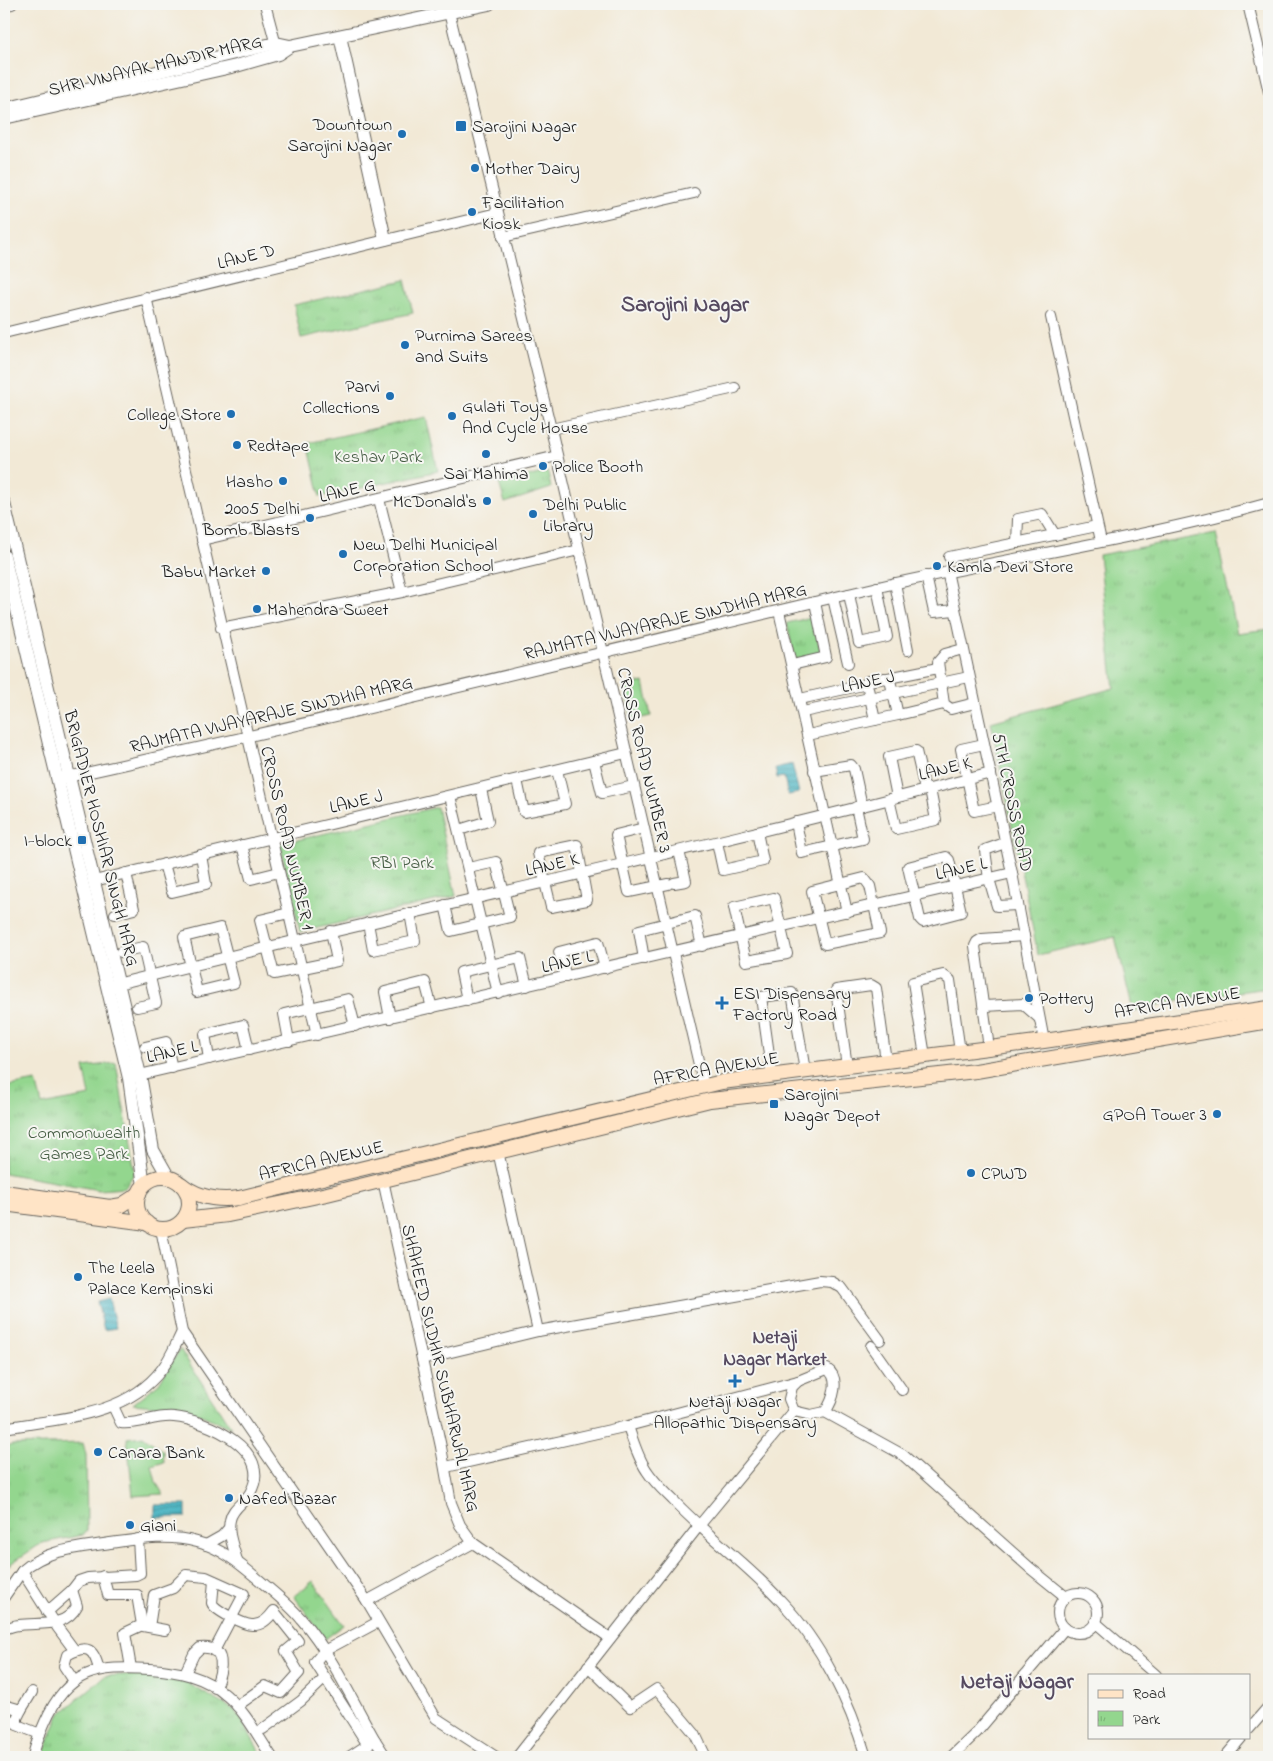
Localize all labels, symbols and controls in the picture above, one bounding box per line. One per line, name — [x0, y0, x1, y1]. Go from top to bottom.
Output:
street label: SHRI VINAYAK MANDIR MARG — [46, 30, 265, 104]
place label: Downtown Sarojini Nagar — [287, 113, 392, 161]
place label: Sarojini Nagar — [472, 115, 577, 142]
marker: Sarojini Nagar — [454, 119, 468, 133]
marker: Downtown Sarojini Nagar — [396, 128, 408, 140]
place label: Mother Dairy — [485, 157, 580, 183]
marker: Mother Dairy — [469, 162, 481, 174]
place label: Facilitation Kiosk — [481, 191, 564, 238]
marker: Facilitation Kiosk — [466, 206, 478, 218]
street label: LANE D — [215, 238, 278, 278]
district label: Sarojini Nagar — [621, 290, 750, 323]
place label: Purnima Sarees and Suits — [415, 324, 533, 371]
marker: Purnima Sarees and Suits — [399, 339, 411, 351]
place label: Parvi Collections — [303, 375, 380, 422]
marker: Parvi Collections — [384, 390, 396, 402]
place label: Gulati Toys And Cycle House — [462, 395, 589, 442]
place label: College Store — [127, 403, 222, 430]
marker: College Store — [225, 408, 237, 420]
marker: Gulati Toys And Cycle House — [446, 410, 458, 422]
place label: Redtape — [247, 434, 310, 460]
marker: Redtape — [231, 439, 243, 451]
park label: Keshav Park — [334, 445, 422, 471]
marker: Sai Mahima — [480, 448, 492, 460]
place label: Police Booth — [553, 455, 643, 481]
marker: Police Booth — [537, 460, 549, 472]
place label: Sai Mahima — [443, 462, 529, 488]
place label: Hasho — [226, 470, 273, 496]
street label: LANE G — [317, 473, 378, 511]
marker: Hasho — [277, 475, 289, 487]
place label: McDonald's — [393, 490, 477, 516]
place label: Delhi Public Library — [542, 493, 626, 540]
marker: McDonald's — [481, 495, 493, 507]
place label: 2005 Delhi Bomb Blasts — [201, 497, 300, 544]
marker: Delhi Public Library — [527, 508, 539, 520]
marker: 2005 Delhi Bomb Blasts — [304, 512, 316, 524]
place label: New Delhi Municipal Corporation School — [353, 533, 497, 580]
marker: New Delhi Municipal Corporation School — [337, 548, 349, 560]
place label: Kamla Devi Store — [947, 555, 1074, 581]
place label: Babu Market — [161, 560, 256, 586]
marker: Kamla Devi Store — [931, 560, 943, 572]
marker: Babu Market — [260, 565, 272, 577]
street label: RAJMATA VIJAYARAJE SINDHIA MARG — [521, 578, 810, 668]
place label: Mahendra Sweet — [267, 598, 389, 624]
marker: Mahendra Sweet — [251, 603, 263, 615]
street label: CROSS ROAD NUMBER 3 — [609, 665, 677, 856]
street label: LANE J — [839, 665, 898, 701]
street label: RAJMATA VIJAYARAJE SINDHIA MARG — [127, 671, 416, 761]
street label: BRIGADIER HOSHIAR SINGH MARG — [55, 707, 145, 969]
street label: 5TH CROSS ROAD — [984, 731, 1038, 874]
street label: CROSS ROAD NUMBER 1 — [252, 744, 320, 933]
street label: LANE K — [916, 751, 975, 789]
street label: LANE J — [327, 784, 386, 822]
place label: I-block — [24, 829, 72, 855]
marker: I-block — [76, 834, 88, 846]
street label: LANE K — [523, 847, 582, 885]
park label: RBI Park — [370, 851, 434, 877]
street label: LANE L — [933, 851, 990, 888]
street label: LANE L — [539, 944, 596, 981]
street label: AFRICA AVENUE — [1112, 981, 1242, 1027]
place label: ESI Dispensary Factory Road — [732, 982, 851, 1029]
place label: Pottery — [1039, 987, 1093, 1013]
marker: Pottery — [1023, 992, 1035, 1004]
marker: ESI Dispensary Factory Road — [715, 996, 729, 1010]
street label: LANE L — [144, 1034, 201, 1071]
street label: AFRICA AVENUE — [651, 1046, 781, 1094]
place label: Sarojini Nagar Depot — [784, 1083, 880, 1131]
marker: Sarojini Nagar Depot — [768, 1098, 780, 1110]
place label: GPOA Tower 3 — [1103, 1103, 1207, 1129]
marker: GPOA Tower 3 — [1211, 1108, 1223, 1120]
park label: Commonwealth Games Park — [28, 1121, 140, 1168]
street label: AFRICA AVENUE — [257, 1135, 386, 1189]
place label: CPWD — [981, 1162, 1027, 1188]
marker: CPWD — [965, 1167, 977, 1179]
street label: SHAHEED SUDHIR SUBHARWAL MARG — [393, 1222, 485, 1515]
place label: The Leela Palace Kempinski — [88, 1256, 213, 1303]
marker: The Leela Palace Kempinski — [72, 1271, 84, 1283]
district label: Netaji Nagar Market — [723, 1325, 827, 1376]
marker: Netaji Nagar Allopathic Dispensary — [728, 1374, 742, 1388]
place label: Netaji Nagar Allopathic Dispensary — [653, 1390, 817, 1437]
place label: Canara Bank — [108, 1441, 205, 1467]
marker: Canara Bank — [92, 1446, 104, 1458]
place label: Nafed Bazar — [239, 1487, 337, 1513]
marker: Nafed Bazar — [223, 1492, 235, 1504]
place label: Giani — [140, 1514, 176, 1540]
marker: Giani — [124, 1519, 136, 1531]
district label: Netaji Nagar — [960, 1667, 1075, 1700]
legend — [1088, 1674, 1250, 1738]
text: Road — [1133, 1683, 1166, 1705]
text: Park — [1133, 1709, 1161, 1731]

